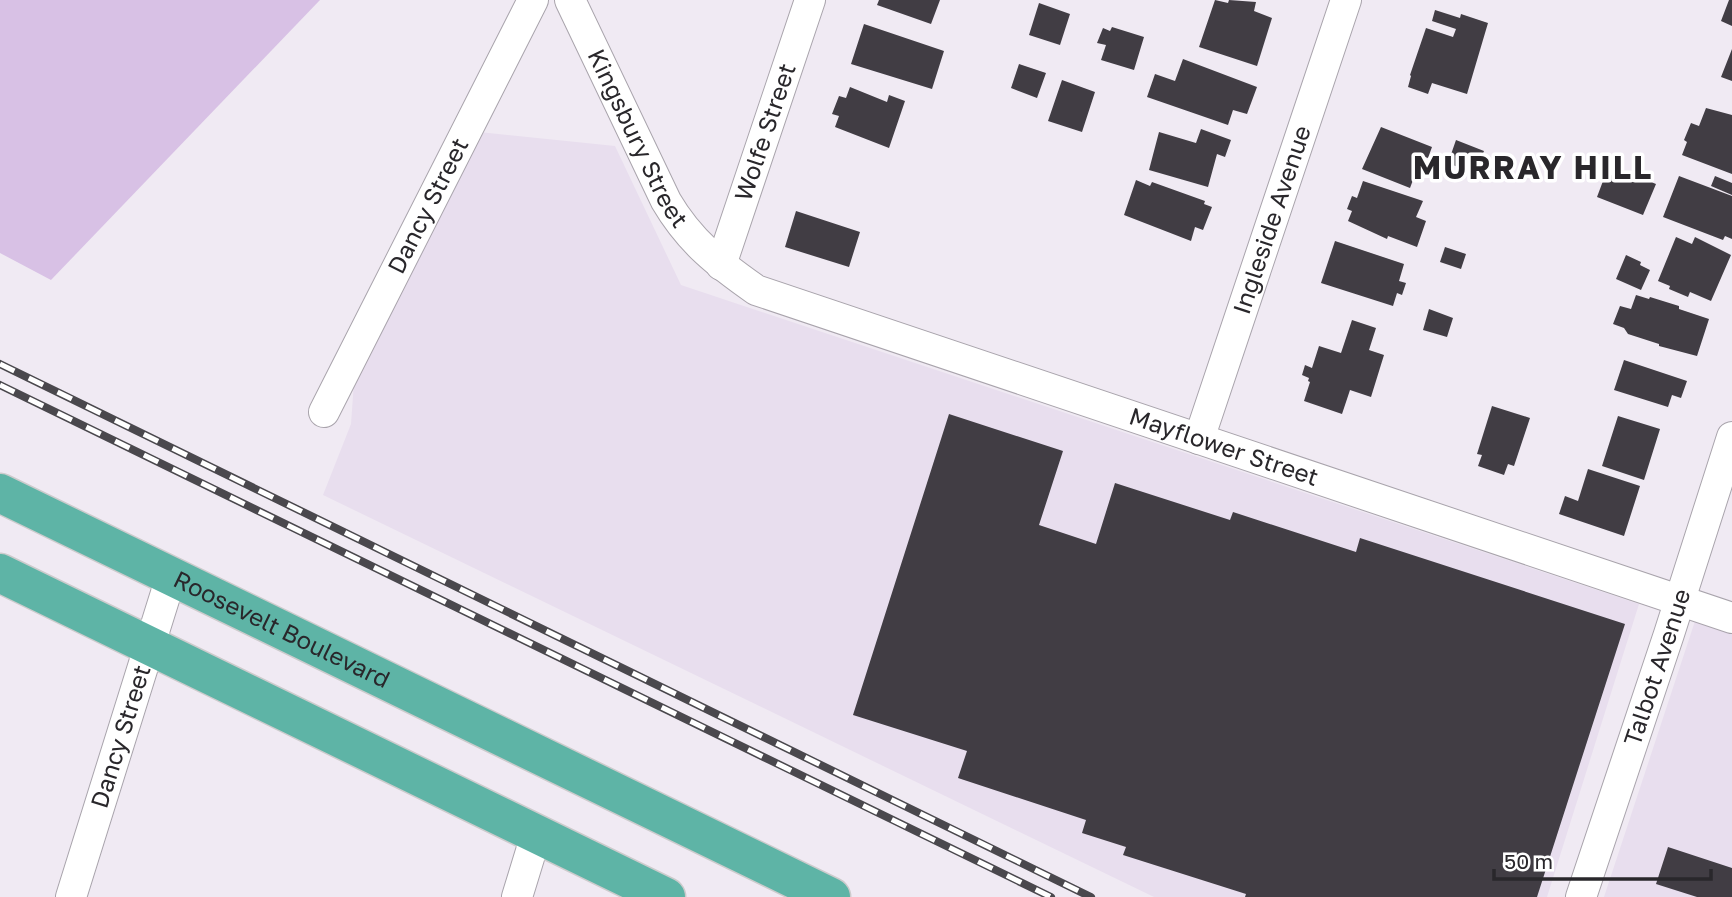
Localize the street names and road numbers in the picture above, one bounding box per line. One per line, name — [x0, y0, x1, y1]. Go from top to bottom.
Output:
street label: Kingsbury Street — [583, 44, 695, 233]
street label: Wolfe Street — [728, 59, 801, 204]
street label: Ingleside Avenue — [1226, 121, 1316, 318]
street label: Dancy Street — [381, 133, 474, 278]
street label: Mayflower Street — [1126, 401, 1323, 491]
street label: Roosevelt Boulevard — [169, 564, 395, 693]
street label: Talbot Avenue — [1617, 585, 1696, 749]
street label: Dancy Street — [84, 661, 156, 811]

